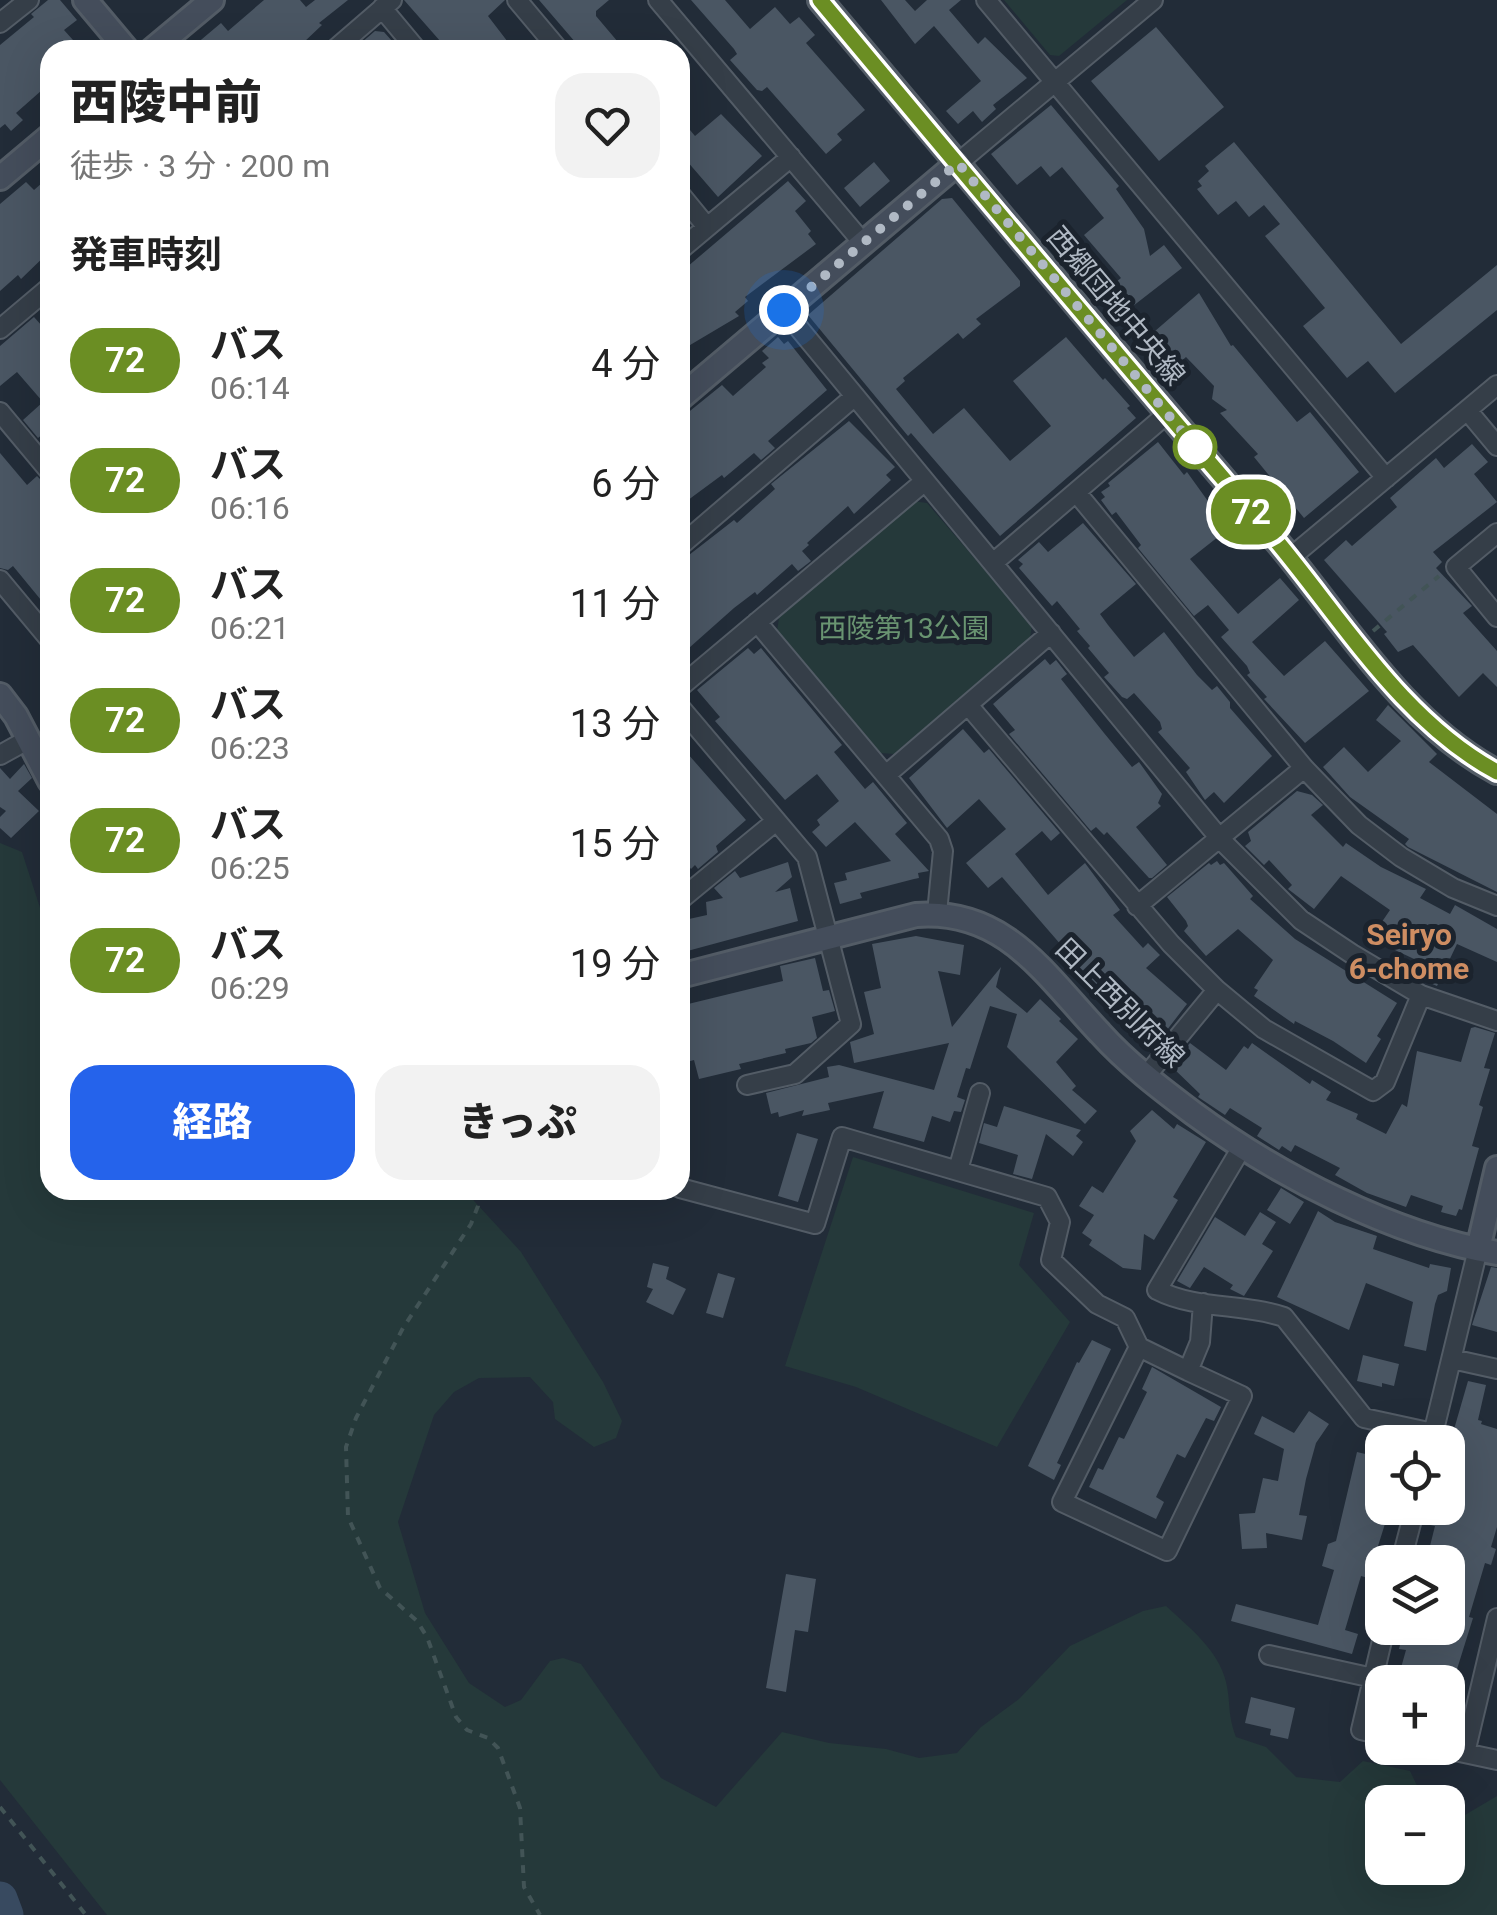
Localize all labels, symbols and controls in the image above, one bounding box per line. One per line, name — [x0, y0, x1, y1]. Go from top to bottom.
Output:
button: heart — [555, 73, 660, 178]
text: 西陵中前 — [70, 74, 262, 131]
text: 徒歩 · 3 分 · 200 m — [70, 147, 330, 185]
street label: 西郷団地中央線 — [1040, 220, 1192, 392]
text: 発車時刻 — [70, 233, 222, 277]
your location — [759, 285, 809, 335]
text: バス — [210, 323, 286, 367]
text: 72 — [105, 340, 145, 381]
text: 4 分 — [591, 342, 660, 386]
text: 06:14 — [210, 369, 290, 407]
unlabelled marker — [1174, 426, 1216, 468]
text: バス — [210, 443, 286, 487]
text: 72 — [105, 460, 145, 501]
text: 6 分 — [591, 462, 660, 506]
line badge: 72 — [1206, 480, 1296, 544]
text: 06:16 — [210, 489, 290, 527]
text: 72 — [1231, 492, 1271, 533]
text: バス — [210, 563, 286, 607]
text: 72 — [105, 580, 145, 621]
text: 11 分 — [570, 582, 660, 626]
text: 06:21 — [210, 609, 290, 647]
park label: 西陵第13公園 — [818, 612, 990, 645]
text: バス — [210, 683, 286, 727]
text: 72 — [105, 700, 145, 741]
text: 13 分 — [570, 702, 660, 746]
text: 06:23 — [210, 729, 290, 767]
text: バス — [210, 803, 286, 847]
text: 72 — [105, 820, 145, 861]
text: 15 分 — [570, 822, 660, 866]
text: 06:25 — [210, 849, 290, 887]
district label: Seiryo 6-chome — [1349, 917, 1469, 986]
text: バス — [210, 923, 286, 967]
street label: 田上西別府線 — [1049, 932, 1191, 1074]
text: 72 — [105, 940, 145, 981]
text: 19 分 — [570, 942, 660, 986]
text: 06:29 — [210, 969, 290, 1007]
button: 経路 — [70, 1065, 355, 1180]
button: きっぷ — [375, 1065, 660, 1180]
map controls — [1365, 1425, 1465, 1885]
button: locate — [1365, 1425, 1465, 1525]
button: layers — [1365, 1545, 1465, 1645]
button: + — [1365, 1665, 1465, 1765]
button: − — [1365, 1785, 1465, 1885]

